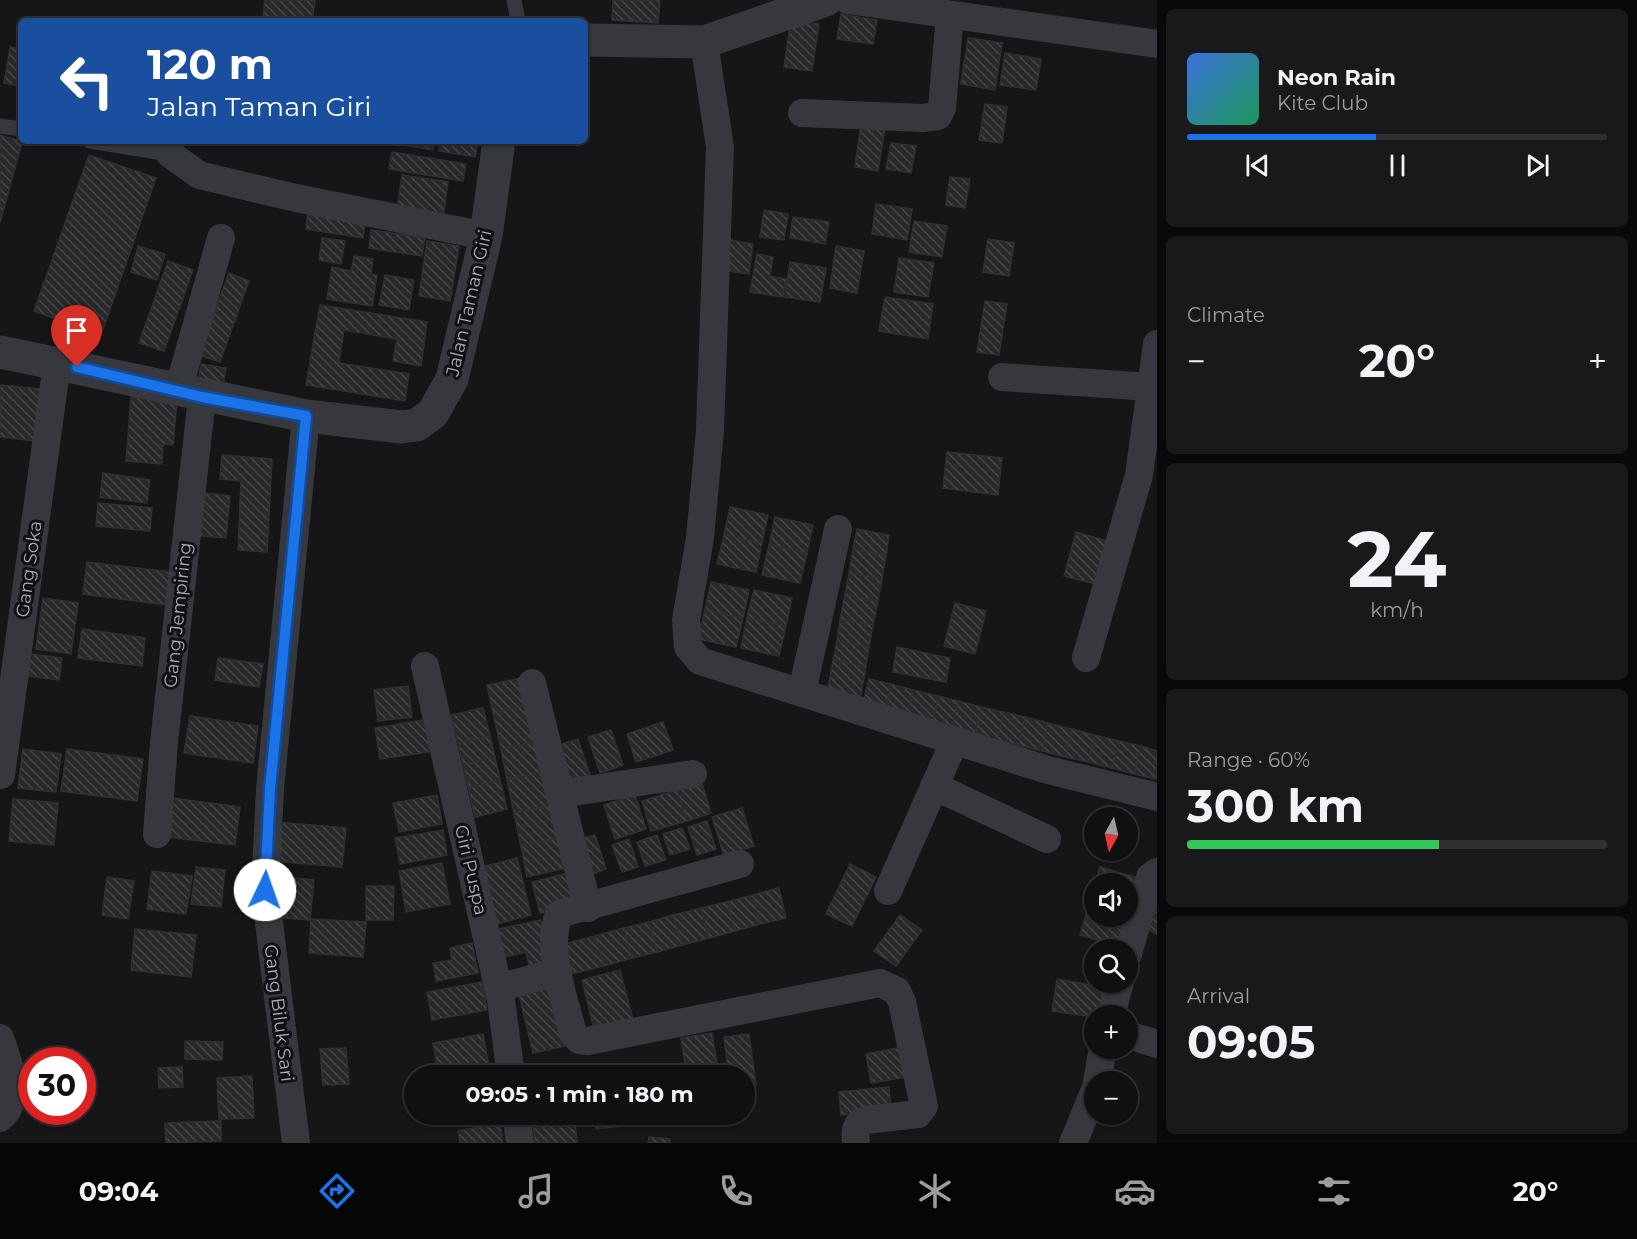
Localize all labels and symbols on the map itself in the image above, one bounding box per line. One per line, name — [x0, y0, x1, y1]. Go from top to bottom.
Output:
street label: Jalan Taman Giri — [441, 228, 497, 379]
pin — [51, 305, 102, 367]
street label: Gang Soka — [11, 519, 47, 619]
street label: Gang Jempiring — [159, 541, 197, 689]
north arrow — [1084, 807, 1138, 861]
street label: Giri Puspa — [450, 823, 492, 917]
position arrow — [233, 858, 297, 922]
street label: Gang Biluk Sari — [260, 943, 298, 1083]
speed limit sign: 30 — [18, 1047, 96, 1125]

